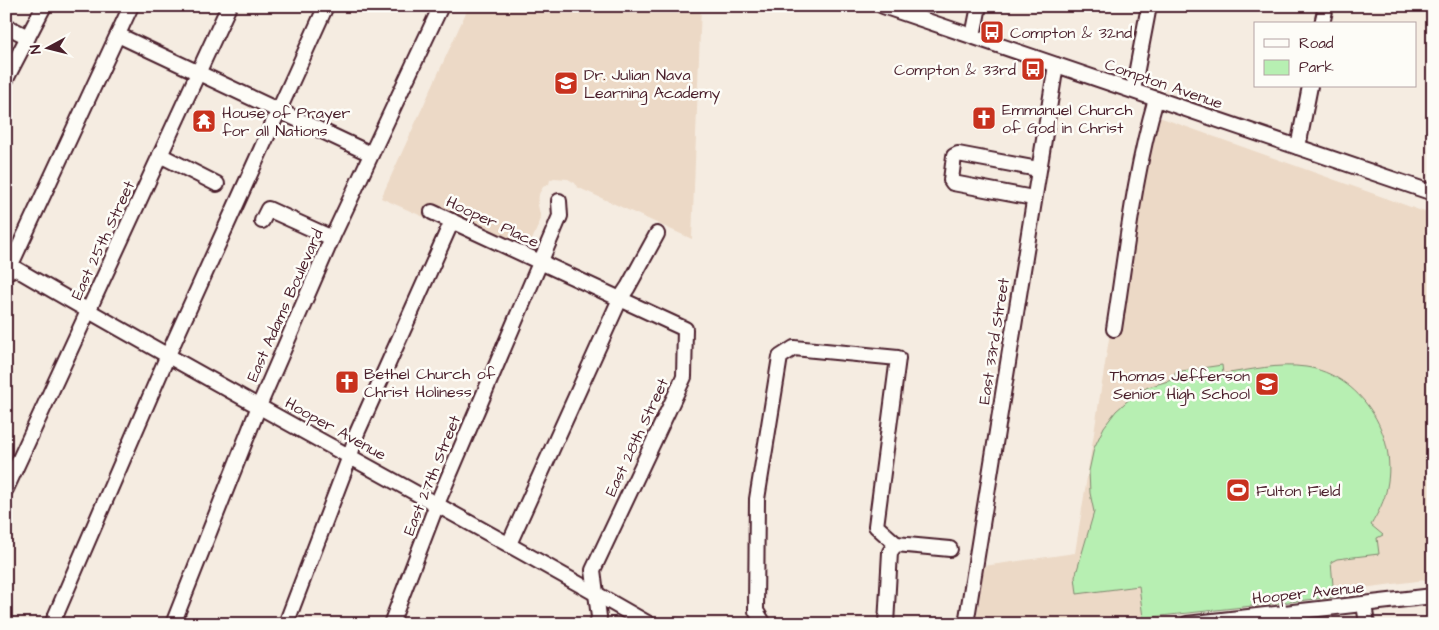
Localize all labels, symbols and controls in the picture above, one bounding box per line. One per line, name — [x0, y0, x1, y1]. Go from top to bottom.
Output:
bus stop icon: Compton & 32nd — [979, 19, 1005, 45]
north arrow — [22, 22, 72, 72]
place label: Compton & 32nd — [1010, 22, 1132, 44]
legend — [1254, 22, 1416, 88]
text: Road — [1299, 33, 1334, 54]
text: N — [26, 44, 47, 55]
street label: Compton Avenue — [1102, 53, 1226, 115]
bus stop icon: Compton & 33rd — [1020, 56, 1046, 82]
text: Park — [1299, 57, 1334, 78]
place label: Compton & 33rd — [894, 59, 1016, 81]
place label: Dr. Julian Nava Learning Academy — [584, 64, 721, 105]
school or university icon: Dr. Julian Nava Learning Academy — [553, 70, 579, 96]
place label: Emmanuel Church of God in Christ — [1002, 99, 1133, 139]
place label: House of Prayer for all Nations — [222, 102, 350, 142]
church icon: Emmanuel Church of God in Christ — [971, 105, 997, 131]
temple icon: House of Prayer for all Nations — [191, 108, 217, 134]
street label: East 25th Street — [66, 177, 140, 304]
street label: Hooper Place — [443, 191, 543, 253]
street label: East Adams Boulevard — [241, 226, 329, 385]
street label: East 33rd Street — [973, 276, 1015, 406]
place label: Bethel Church of Christ Holiness — [364, 363, 496, 403]
place label: Thomas Jefferson Senior High School — [1109, 365, 1250, 406]
church icon: Bethel Church of Christ Holiness — [334, 369, 360, 395]
school or university icon: Thomas Jefferson Senior High School — [1254, 371, 1280, 397]
street label: East 28th Street — [600, 374, 674, 500]
street label: Hooper Avenue — [281, 392, 390, 466]
street label: East 27th Street — [398, 412, 466, 539]
sports icon: Fulton Field — [1225, 477, 1251, 503]
place label: Fulton Field — [1256, 480, 1340, 502]
street label: Hooper Avenue — [1251, 576, 1366, 610]

